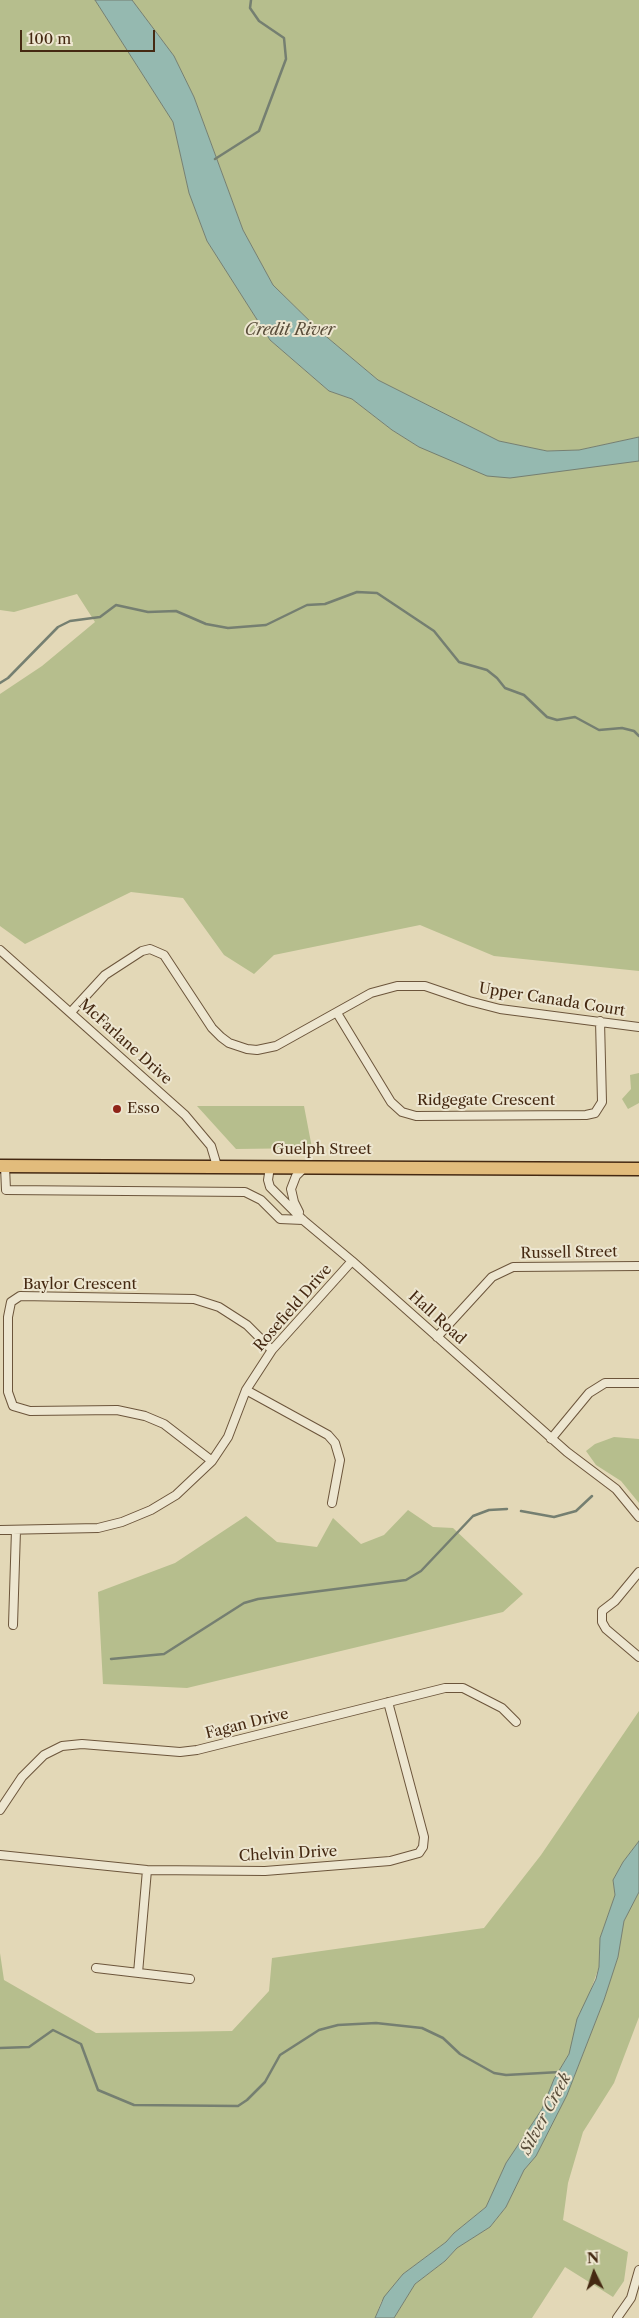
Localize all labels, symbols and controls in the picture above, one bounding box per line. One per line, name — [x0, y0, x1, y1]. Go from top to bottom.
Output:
scale bar — [22, 20, 158, 52]
text: 100 m — [28, 29, 71, 48]
water label: Credit River — [245, 320, 335, 340]
street label: Upper Canada Court — [478, 980, 626, 1020]
street label: McFarlane Drive — [75, 995, 175, 1089]
street label: Ridgegate Crescent — [417, 1092, 555, 1110]
place label: Esso — [127, 1100, 160, 1118]
marker: Esso — [111, 1103, 123, 1115]
street label: Guelph Street — [272, 1141, 372, 1159]
street label: Russell Street — [520, 1243, 618, 1263]
street label: Rosefield Drive — [250, 1261, 336, 1355]
street label: Baylor Crescent — [23, 1276, 137, 1294]
street label: Hall Road — [405, 1288, 469, 1348]
street label: Fagan Drive — [203, 1705, 291, 1743]
street label: Chelvin Drive — [238, 1842, 338, 1866]
water label: Silver Creek — [517, 2070, 575, 2158]
north arrow — [569, 2248, 619, 2298]
text: N — [586, 2249, 600, 2267]

